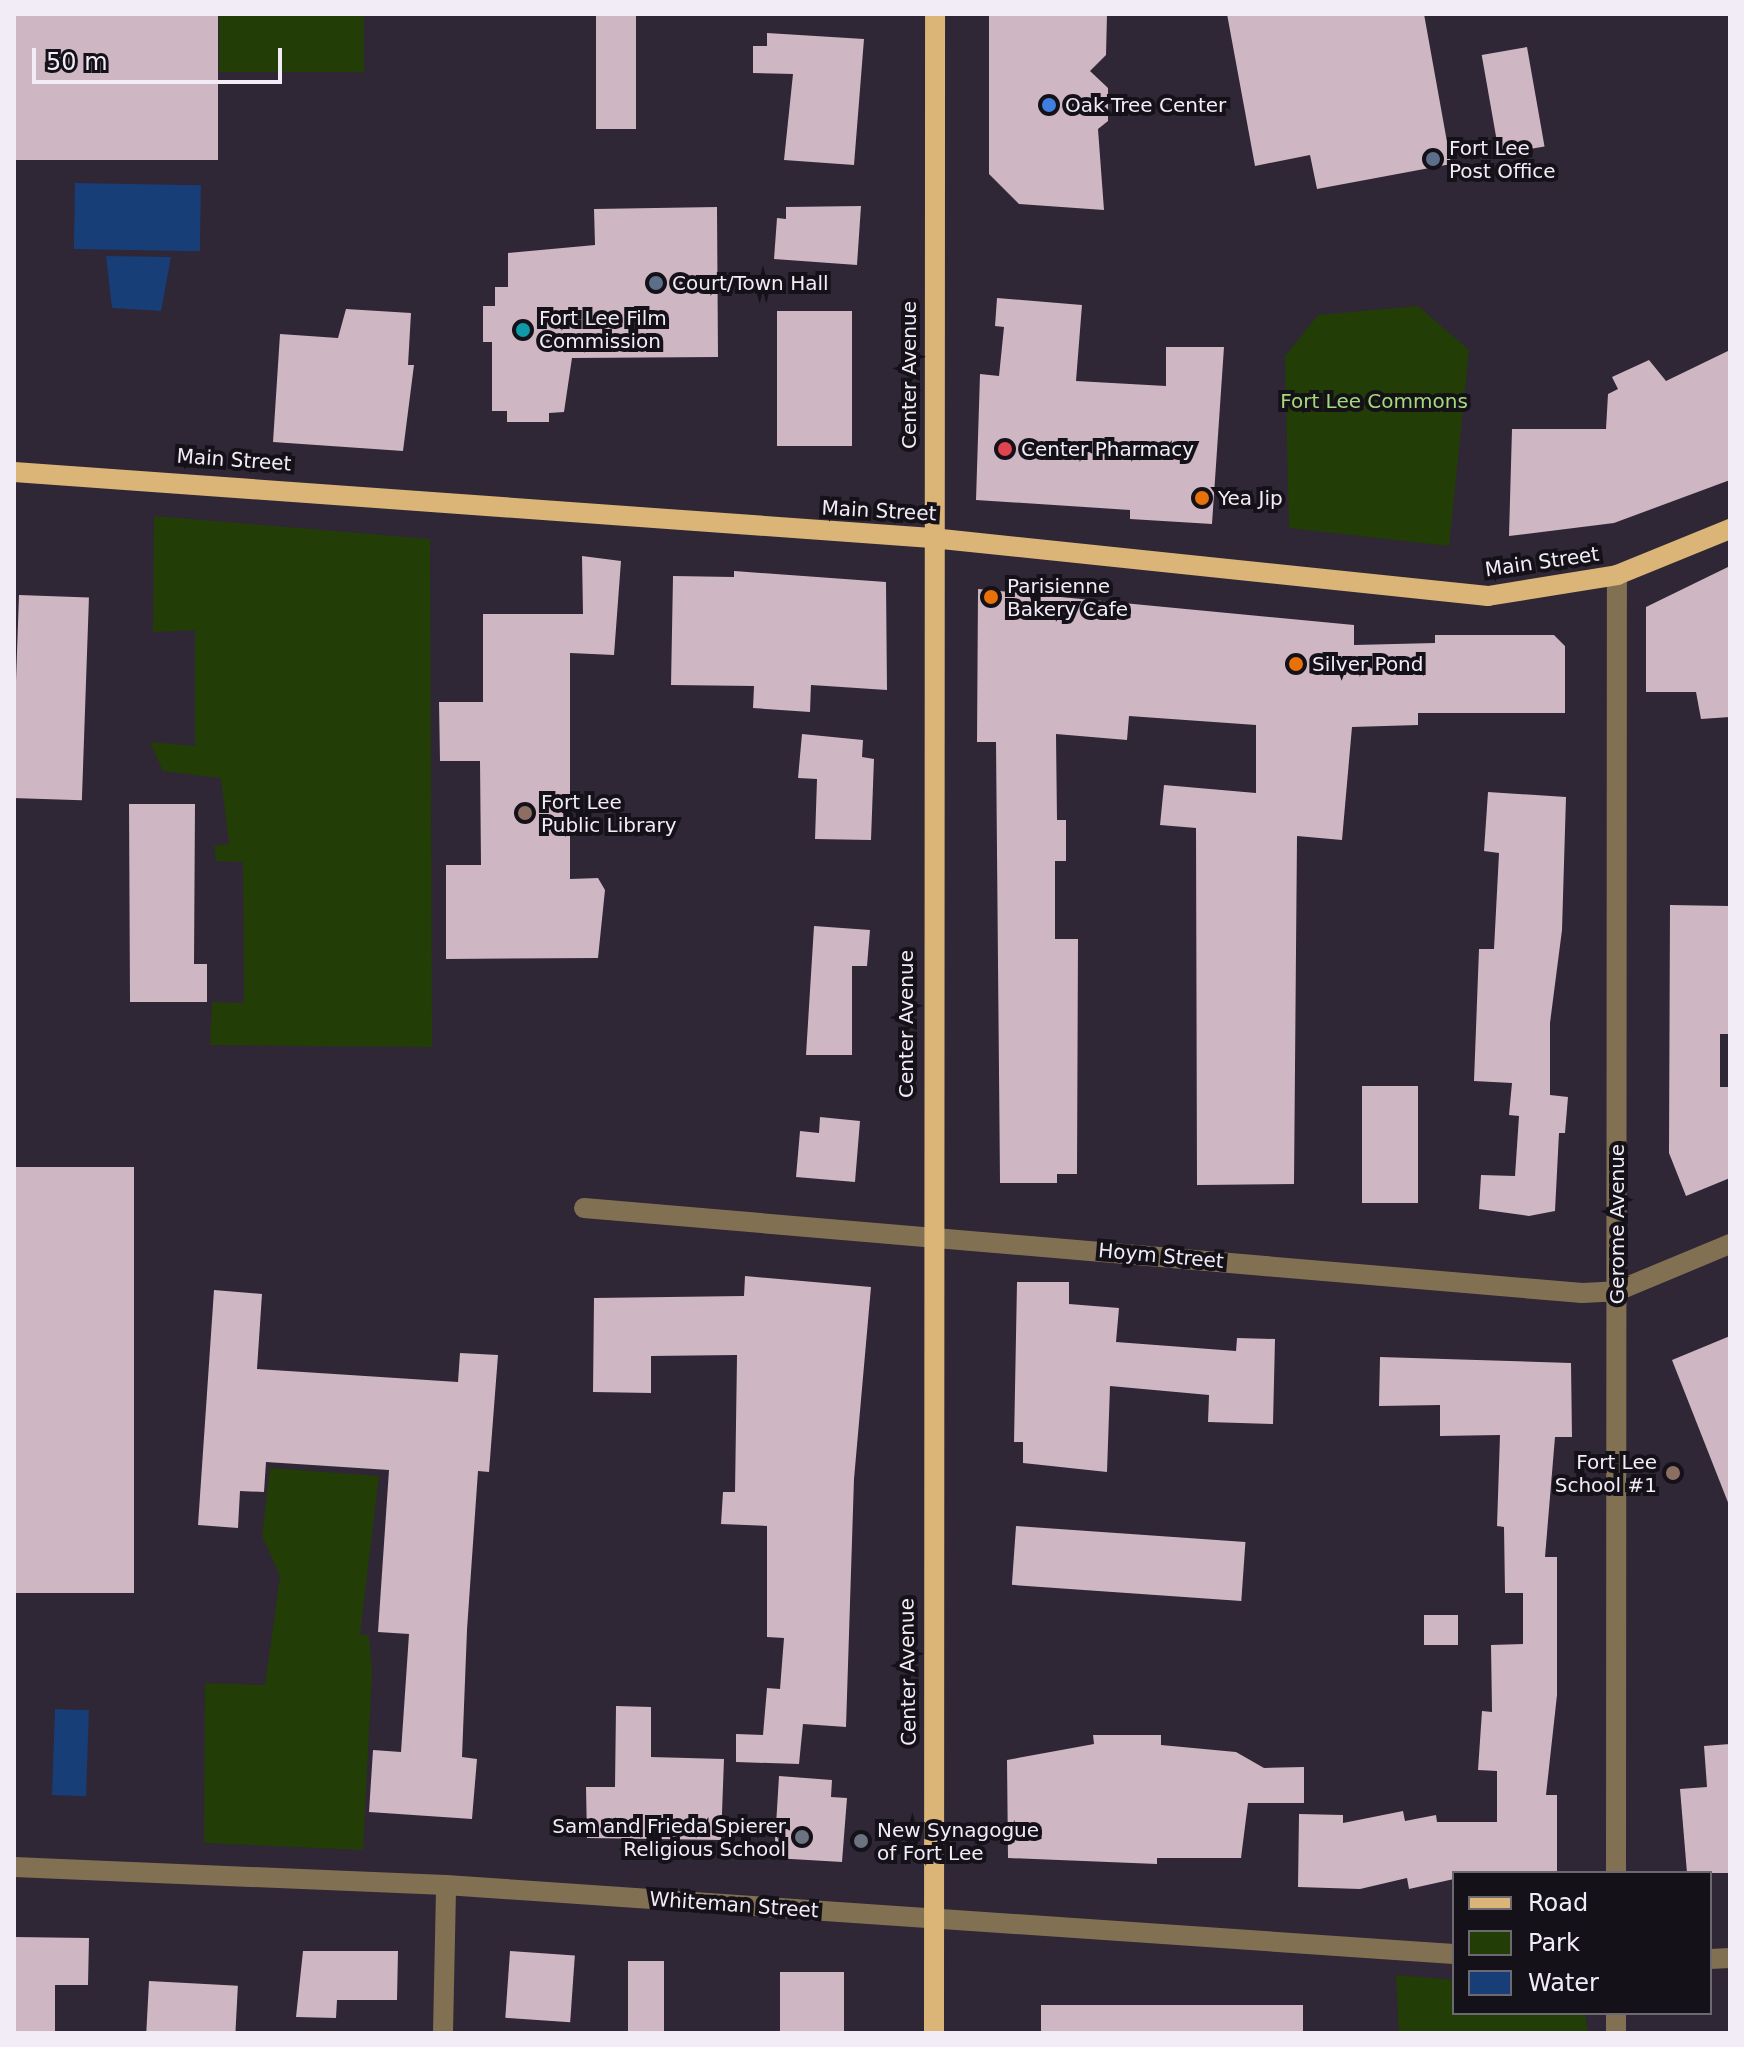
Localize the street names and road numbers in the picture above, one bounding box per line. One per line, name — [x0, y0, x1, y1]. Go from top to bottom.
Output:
street label: Center Avenue — [897, 301, 921, 449]
street label: Main Street — [176, 444, 292, 476]
street label: Main Street — [821, 496, 937, 526]
street label: Main Street — [1483, 542, 1601, 582]
street label: Center Avenue — [894, 950, 918, 1098]
street label: Gerome Avenue — [1605, 1144, 1629, 1304]
street label: Hoym Street — [1097, 1239, 1225, 1273]
street label: Center Avenue — [895, 1598, 921, 1746]
street label: Whiteman Street — [649, 1887, 819, 1923]

